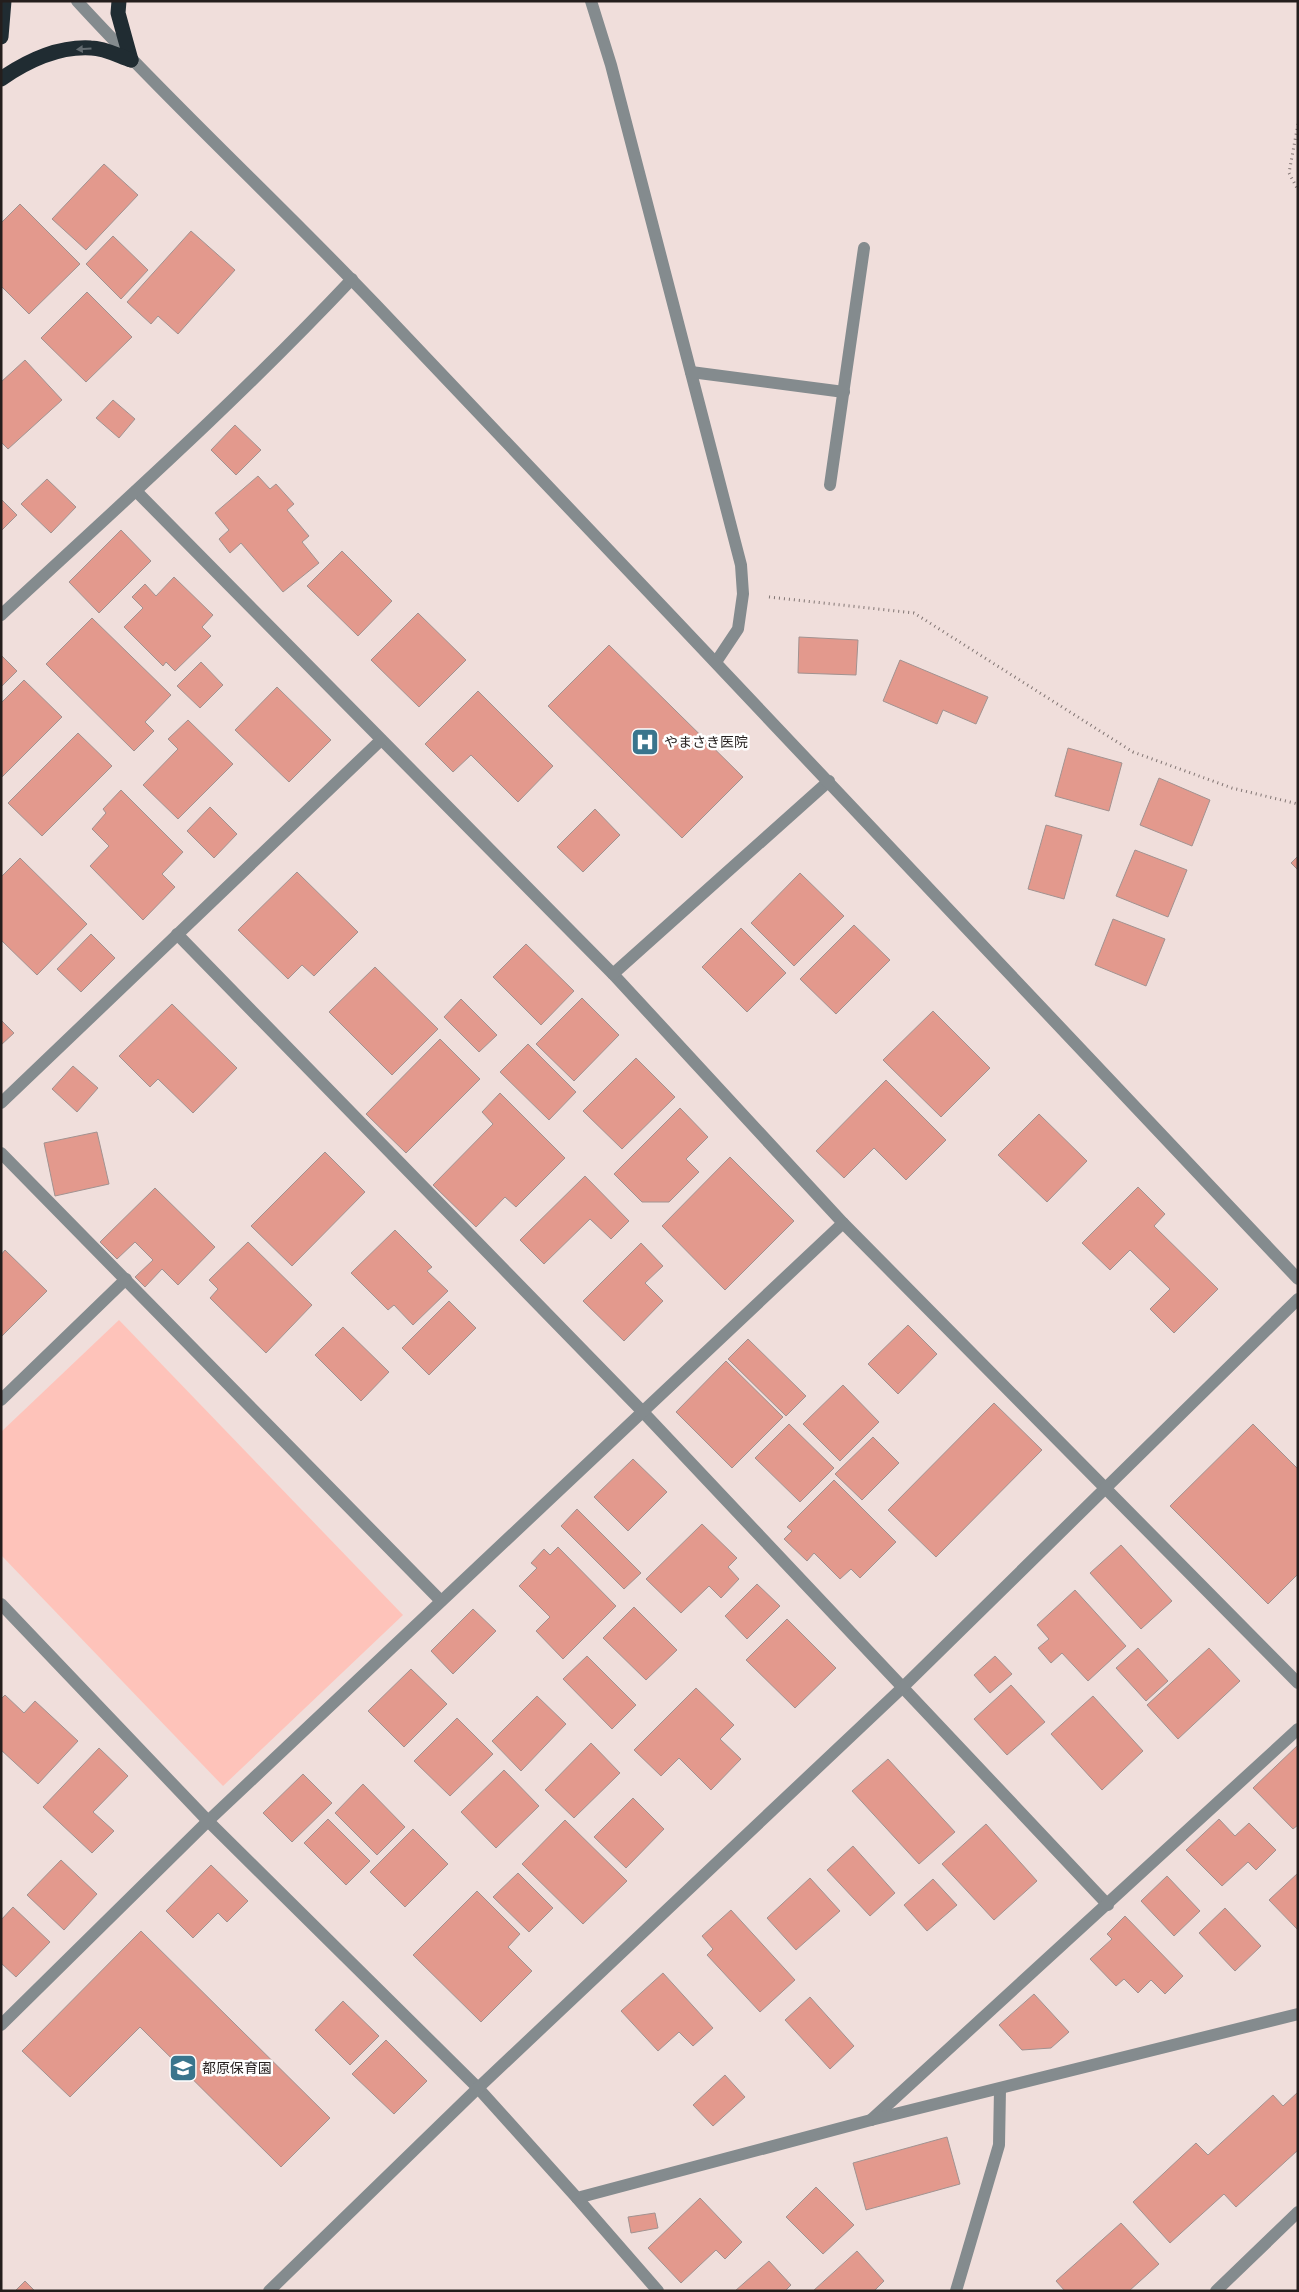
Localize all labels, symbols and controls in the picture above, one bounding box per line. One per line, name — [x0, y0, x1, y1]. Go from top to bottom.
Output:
one-way arrow — [76, 45, 92, 53]
hospital icon: やまさき医院 — [630, 727, 660, 757]
place label: やまさき医院 — [664, 735, 748, 750]
school or university icon: 都原保育園 — [168, 2053, 198, 2083]
place label: 都原保育園 — [202, 2061, 272, 2076]

